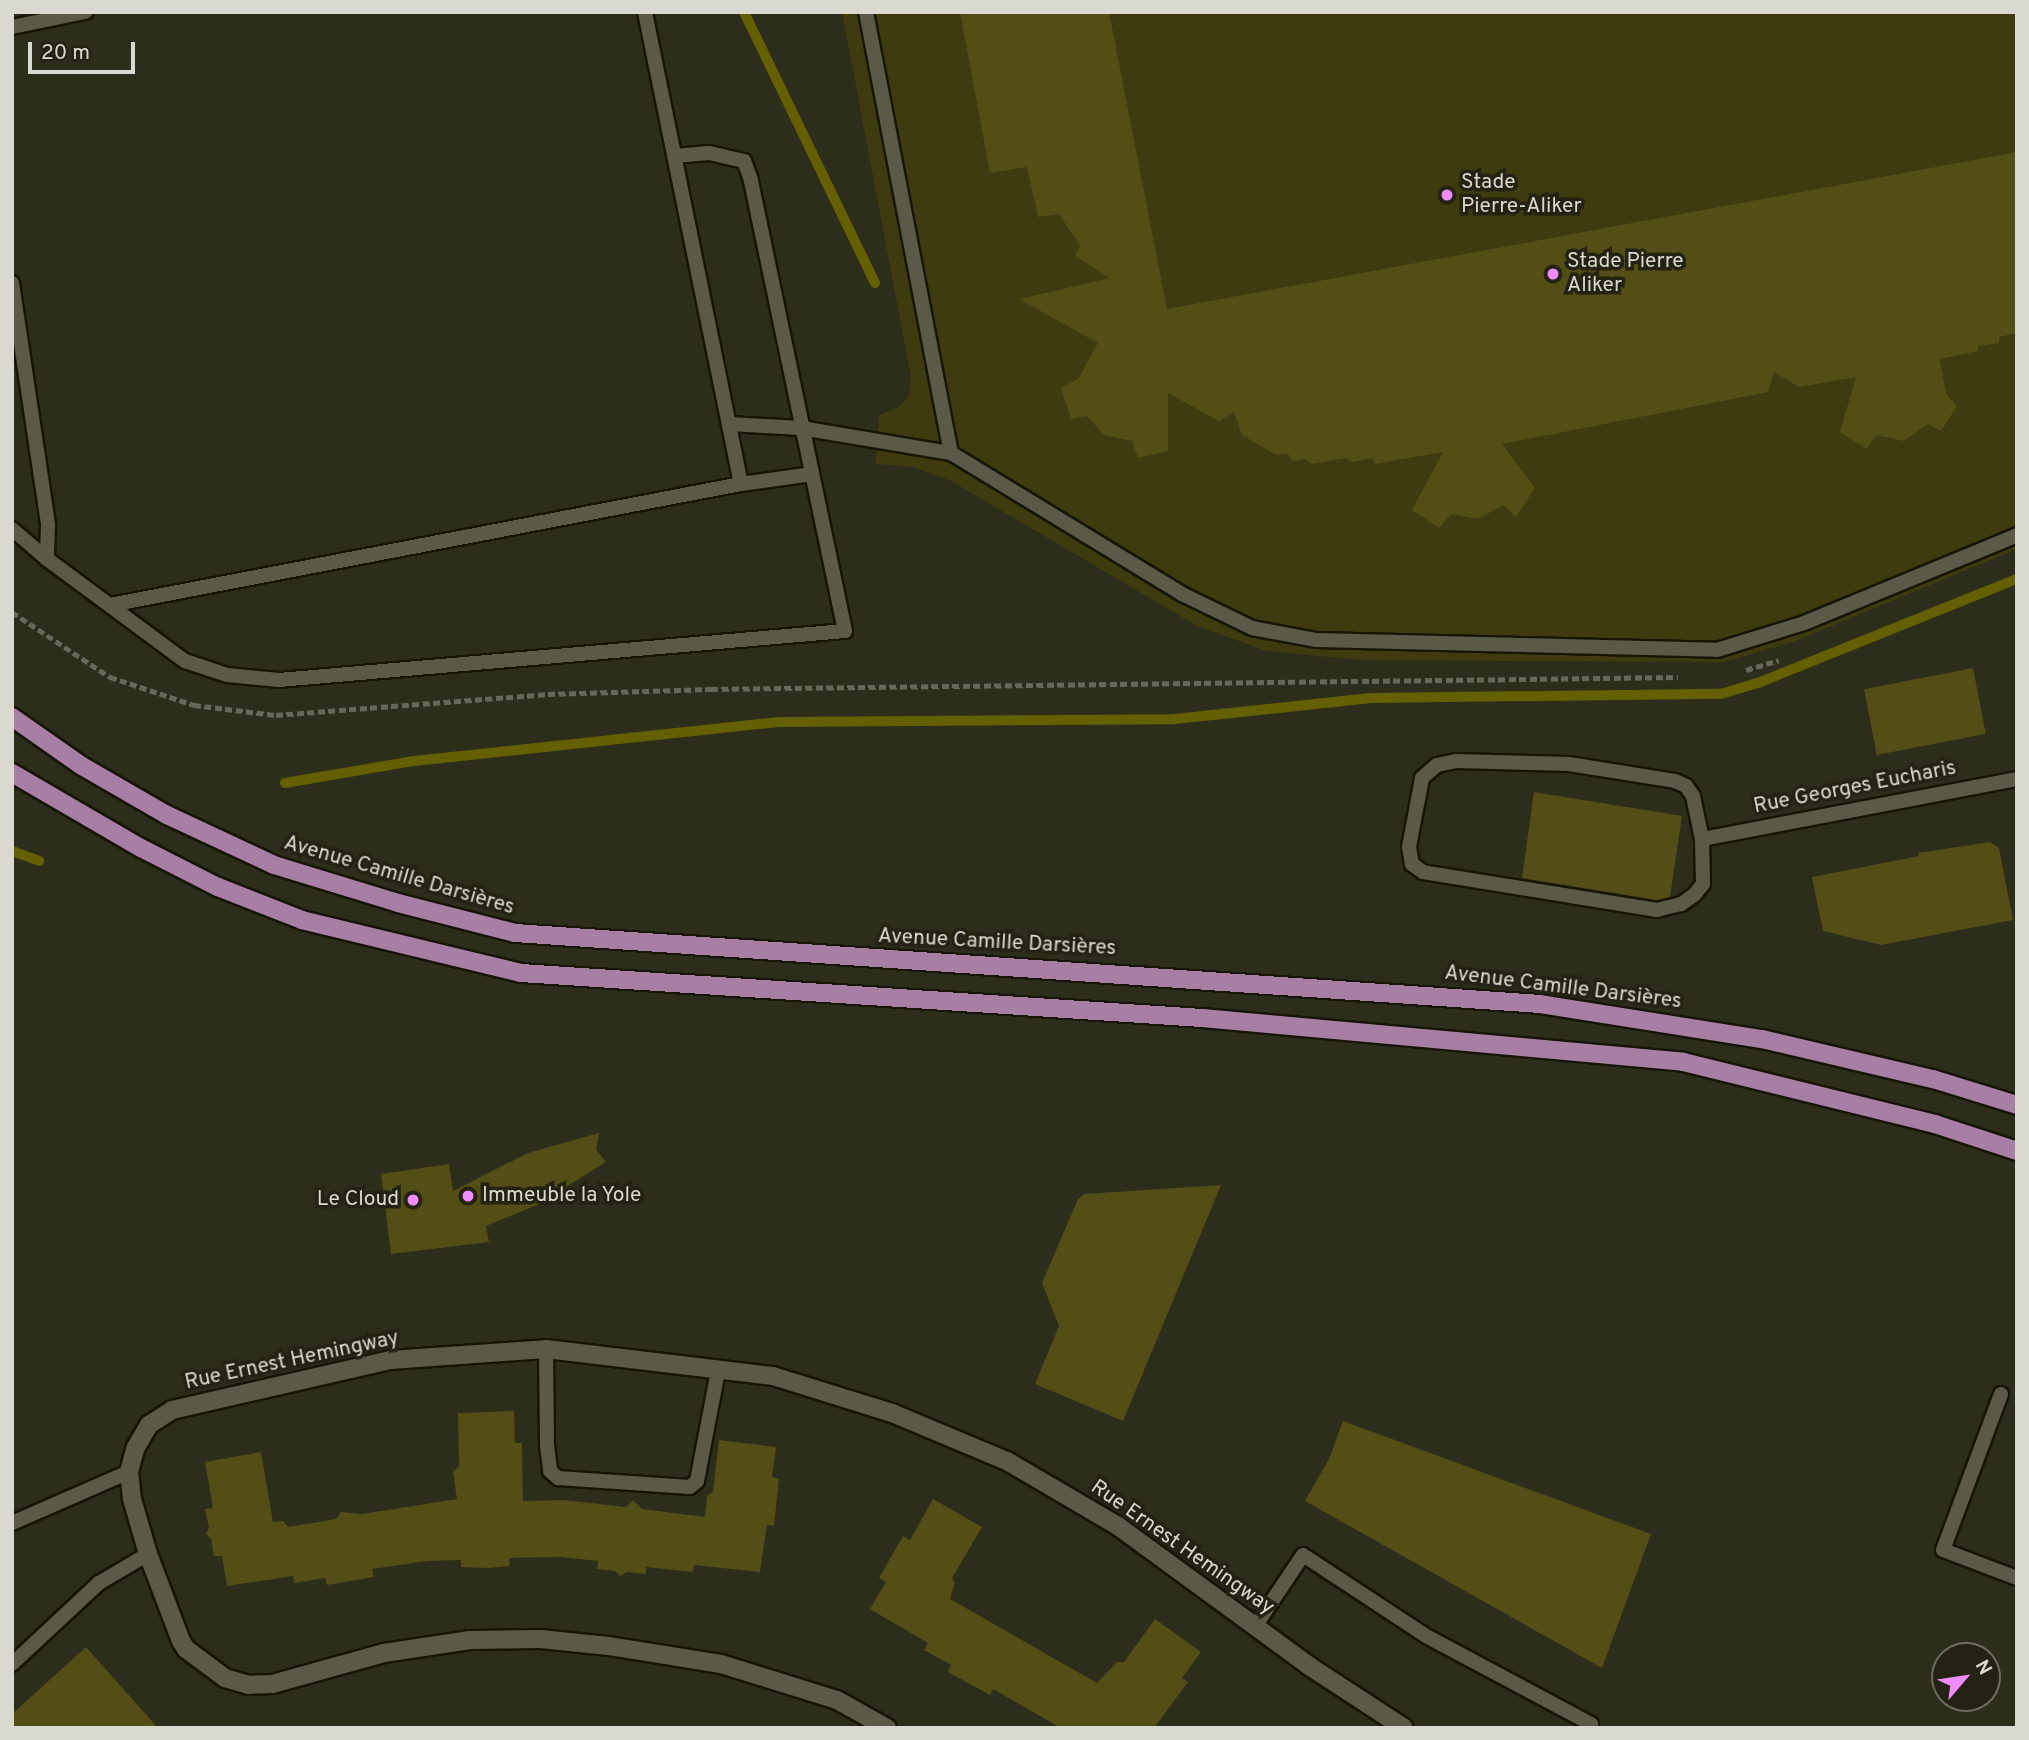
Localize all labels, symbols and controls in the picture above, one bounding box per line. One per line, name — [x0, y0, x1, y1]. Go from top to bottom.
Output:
scale bar — [32, 28, 138, 72]
text: 20 m — [41, 40, 90, 67]
place label: Stade Pierre-Aliker — [1461, 170, 1582, 220]
marker: Stade Pierre-Aliker — [1439, 187, 1455, 203]
place label: Stade Pierre Aliker — [1567, 249, 1684, 299]
marker: Stade Pierre Aliker — [1545, 266, 1561, 282]
street label: Rue Georges Eucharis — [1752, 756, 1958, 820]
street label: Avenue Camille Darsières — [281, 831, 517, 921]
street label: Avenue Camille Darsières — [877, 924, 1117, 962]
street label: Avenue Camille Darsières — [1443, 961, 1683, 1015]
place label: Immeuble la Yole — [482, 1183, 642, 1209]
place label: Le Cloud — [317, 1187, 399, 1213]
marker: Immeuble la Yole — [460, 1188, 476, 1204]
marker: Le Cloud — [405, 1192, 421, 1208]
street label: Rue Ernest Hemingway — [183, 1326, 401, 1396]
street label: Rue Ernest Hemingway — [1085, 1475, 1279, 1621]
north arrow — [1931, 1642, 2001, 1712]
text: N — [1969, 1656, 1996, 1680]

